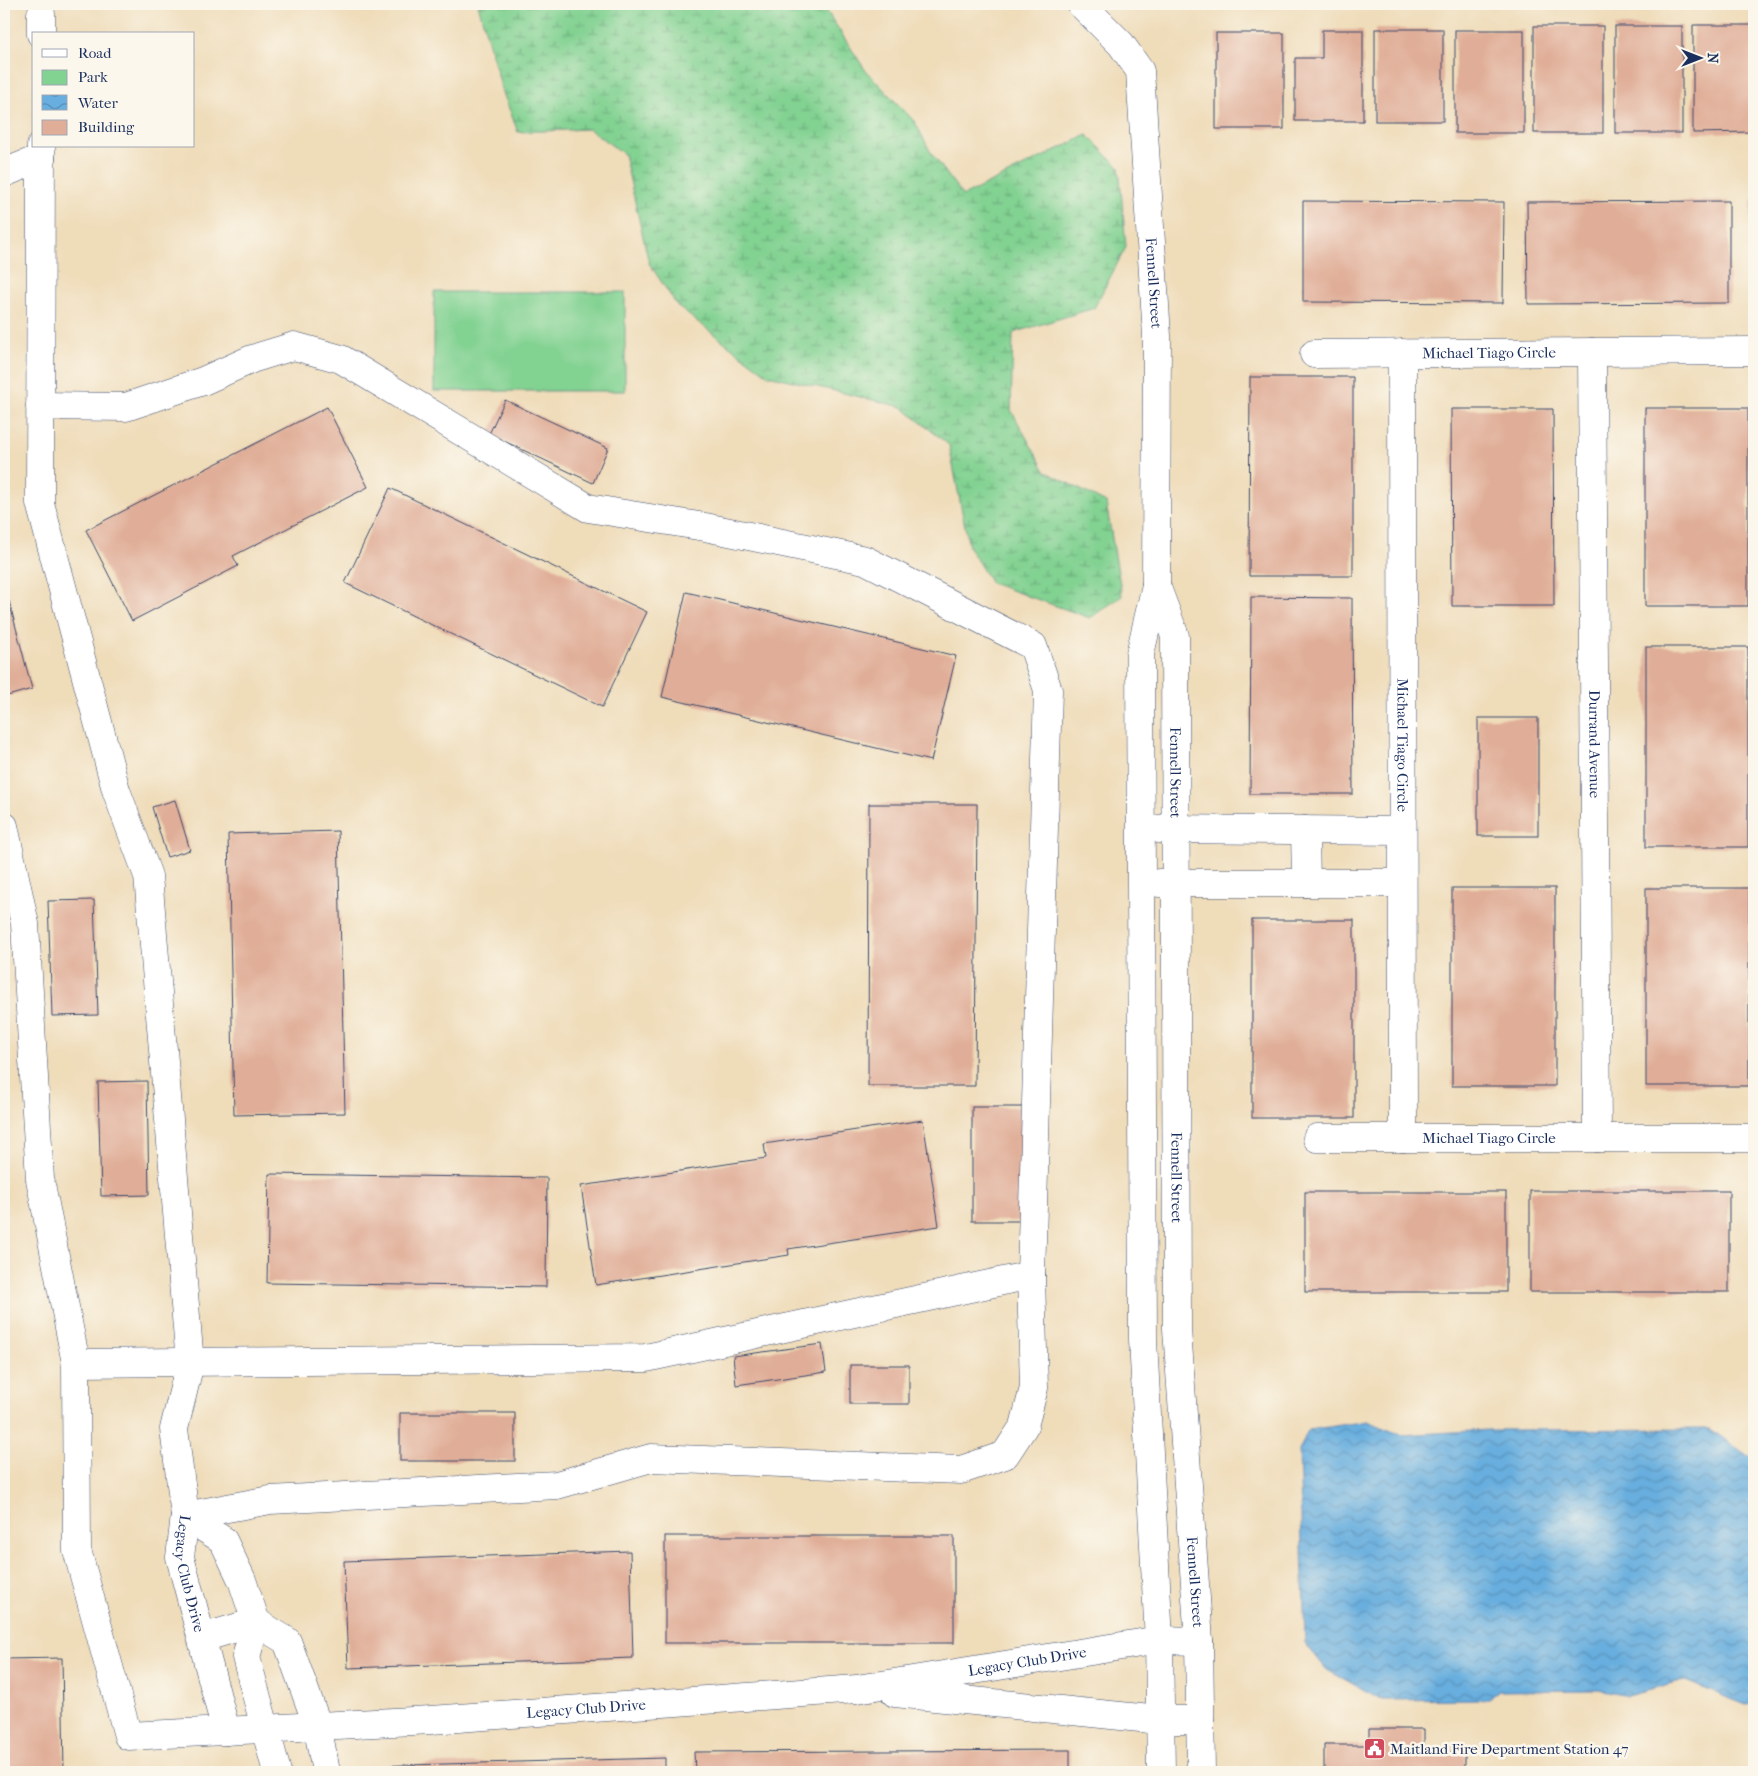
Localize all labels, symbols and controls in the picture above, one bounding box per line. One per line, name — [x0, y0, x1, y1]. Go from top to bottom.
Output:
legend — [32, 32, 195, 148]
north arrow — [1676, 32, 1726, 82]
text: Road — [78, 44, 112, 62]
text: N — [1704, 53, 1721, 64]
text: Park — [78, 68, 108, 86]
text: Water — [77, 94, 118, 112]
text: Building — [78, 118, 135, 136]
street label: Fennell Street — [1142, 237, 1166, 330]
street label: Michael Tiago Circle — [1422, 343, 1556, 362]
street label: Michael Tiago Circle — [1393, 678, 1412, 812]
street label: Durrand Avenue — [1585, 690, 1604, 799]
street label: Fennell Street — [1166, 727, 1185, 819]
street label: Michael Tiago Circle — [1422, 1129, 1556, 1147]
street label: Fennell Street — [1167, 1132, 1186, 1224]
street label: Legacy Club Drive — [170, 1514, 209, 1635]
street label: Fennell Street — [1183, 1536, 1207, 1629]
street label: Legacy Club Drive — [967, 1643, 1088, 1680]
street label: Legacy Club Drive — [526, 1695, 647, 1722]
public building icon: Maitland Fire Department Station 47 — [1362, 1737, 1386, 1761]
place label: Maitland Fire Department Station 47 — [1390, 1740, 1628, 1758]

